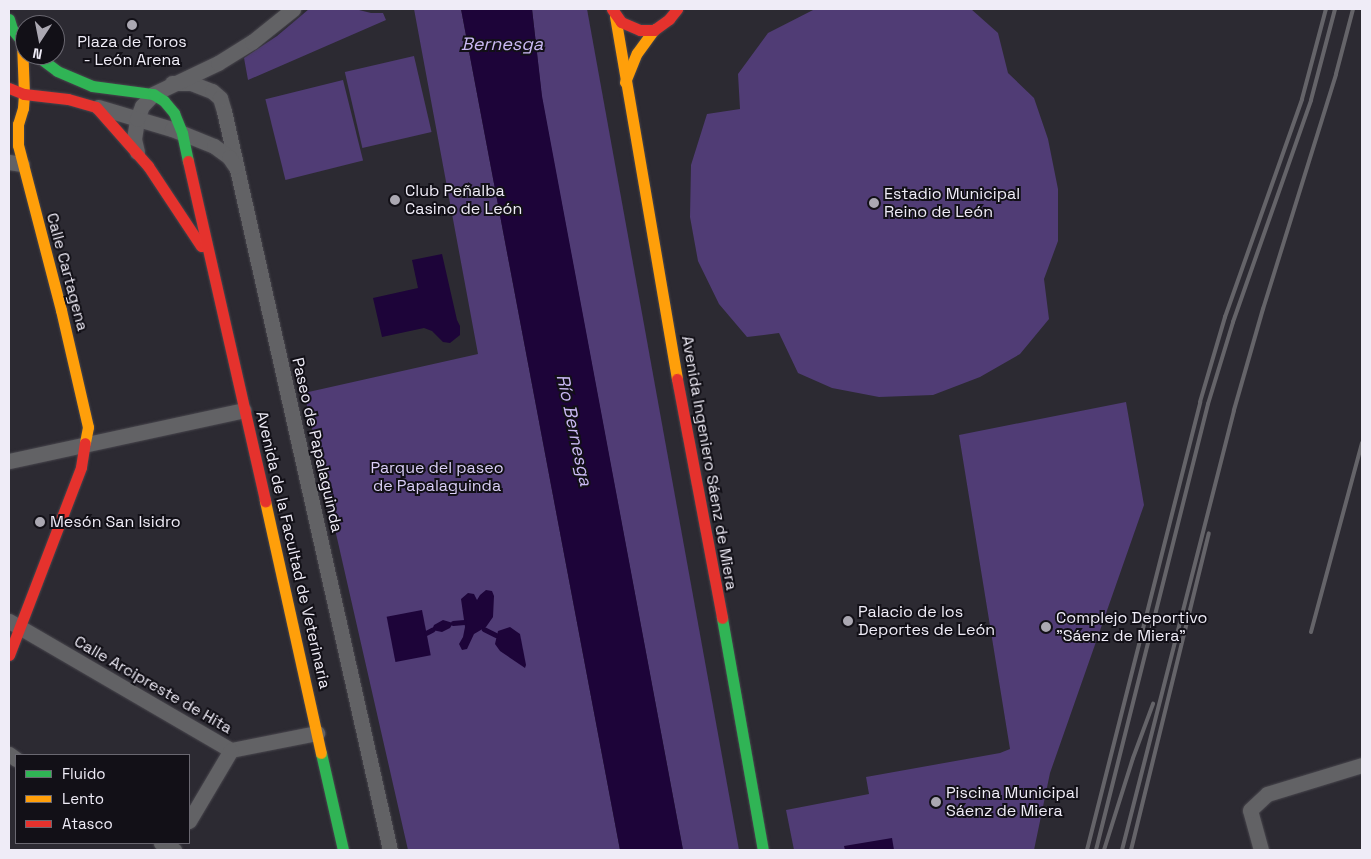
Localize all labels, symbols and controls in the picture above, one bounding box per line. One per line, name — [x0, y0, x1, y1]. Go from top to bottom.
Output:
north arrow — [15, 15, 65, 65]
marker: Plaza de Toros - León Arena — [126, 19, 138, 31]
place label: Plaza de Toros - León Arena — [77, 32, 187, 70]
water label: Bernesga — [461, 33, 543, 55]
text: N — [31, 44, 44, 63]
place label: Club Peñalba Casino de León — [405, 181, 522, 219]
place label: Estadio Municipal Reino de León — [884, 184, 1020, 222]
marker: Club Peñalba Casino de León — [389, 194, 401, 206]
marker: Estadio Municipal Reino de León — [868, 197, 880, 209]
street label: Calle Cartagena — [42, 211, 92, 333]
street label: Avenida Ingeniero Sáenz de Miera — [677, 334, 741, 592]
street label: Paseo de Papalaguinda — [288, 356, 346, 534]
water label: Río Bernesga — [552, 372, 596, 488]
street label: Avenida de la Facultad de Veterinaria — [252, 409, 334, 691]
park label: Parque del paseo de Papalaguinda — [370, 458, 504, 496]
place label: Mesón San Isidro — [50, 512, 181, 532]
marker: Mesón San Isidro — [34, 516, 46, 528]
place label: Palacio de los Deportes de León — [858, 602, 995, 640]
place label: Complejo Deportivo "Sáenz de Miera" — [1056, 608, 1207, 646]
marker: Palacio de los Deportes de León — [842, 615, 854, 627]
marker: Complejo Deportivo "Sáenz de Miera" — [1040, 621, 1052, 633]
street label: Calle Arcipreste de Hita — [70, 632, 236, 738]
legend — [15, 754, 190, 844]
text: Fluido — [62, 764, 106, 783]
place label: Piscina Municipal Sáenz de Miera — [946, 783, 1079, 821]
text: Lento — [62, 789, 104, 808]
marker: Piscina Municipal Sáenz de Miera — [930, 796, 942, 808]
text: Atasco — [62, 814, 113, 833]

